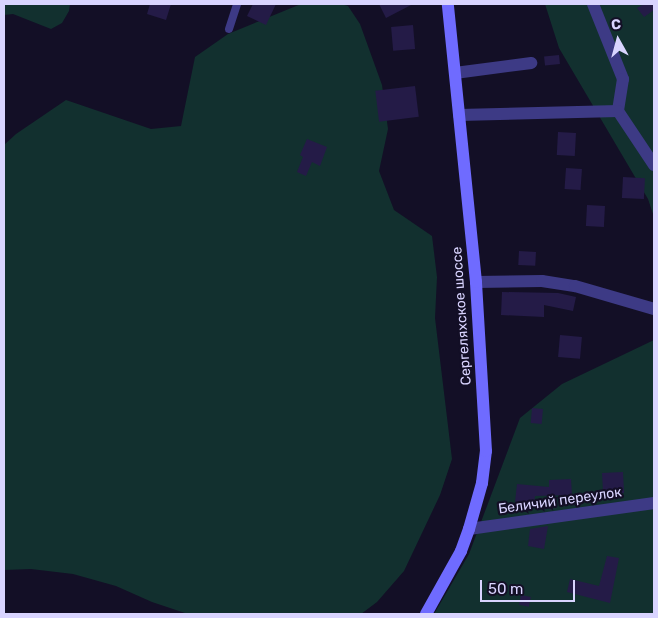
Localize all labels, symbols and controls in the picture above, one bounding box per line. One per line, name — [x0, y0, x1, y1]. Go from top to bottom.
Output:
north arrow — [593, 15, 643, 65]
text: С — [610, 16, 622, 34]
street label: Сергеляхское шоссе — [449, 246, 475, 386]
street label: Беличий переулок — [497, 484, 623, 518]
scale bar — [483, 570, 578, 602]
text: 50 m — [488, 580, 523, 598]

